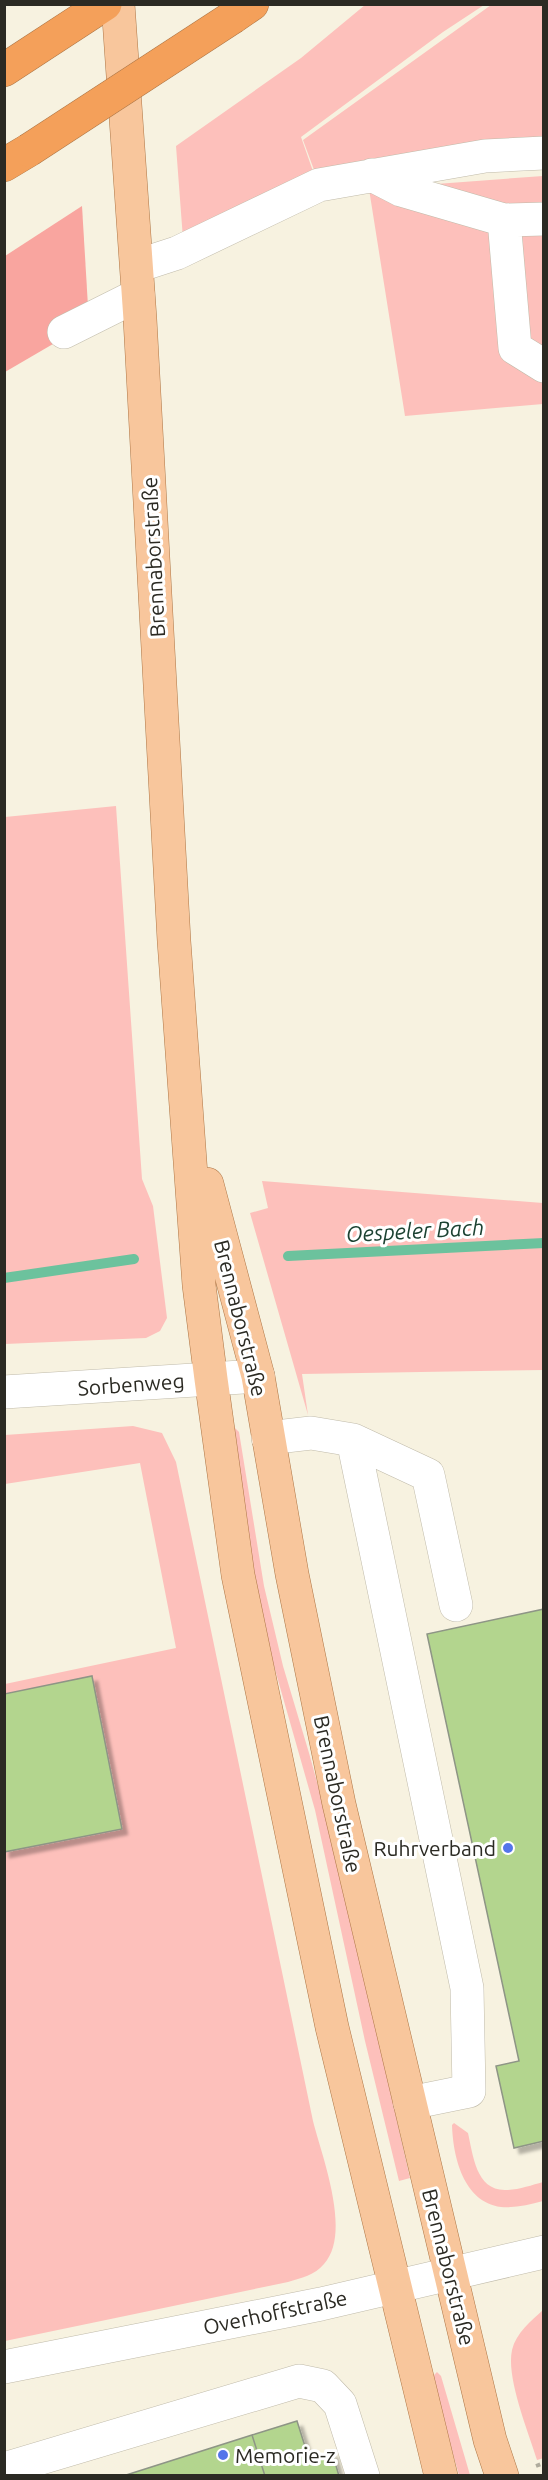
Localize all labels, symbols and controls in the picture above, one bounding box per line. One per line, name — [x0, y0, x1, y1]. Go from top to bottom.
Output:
street label: Brennaborstraße — [137, 476, 169, 638]
water label: Oespeler Bach — [345, 1214, 485, 1246]
street label: Brennaborstraße — [210, 1237, 272, 1399]
street label: Sorbenweg — [77, 1368, 185, 1400]
street label: Brennaborstraße — [310, 1713, 366, 1875]
place label: Ruhrverband — [373, 1836, 496, 1860]
marker: Ruhrverband — [501, 1841, 515, 1855]
street label: Brennaborstraße — [418, 2186, 480, 2348]
street label: Overhoffstraße — [201, 2285, 349, 2339]
place label: Memorie-z — [235, 2443, 336, 2467]
marker: Memorie-z — [216, 2448, 230, 2462]

